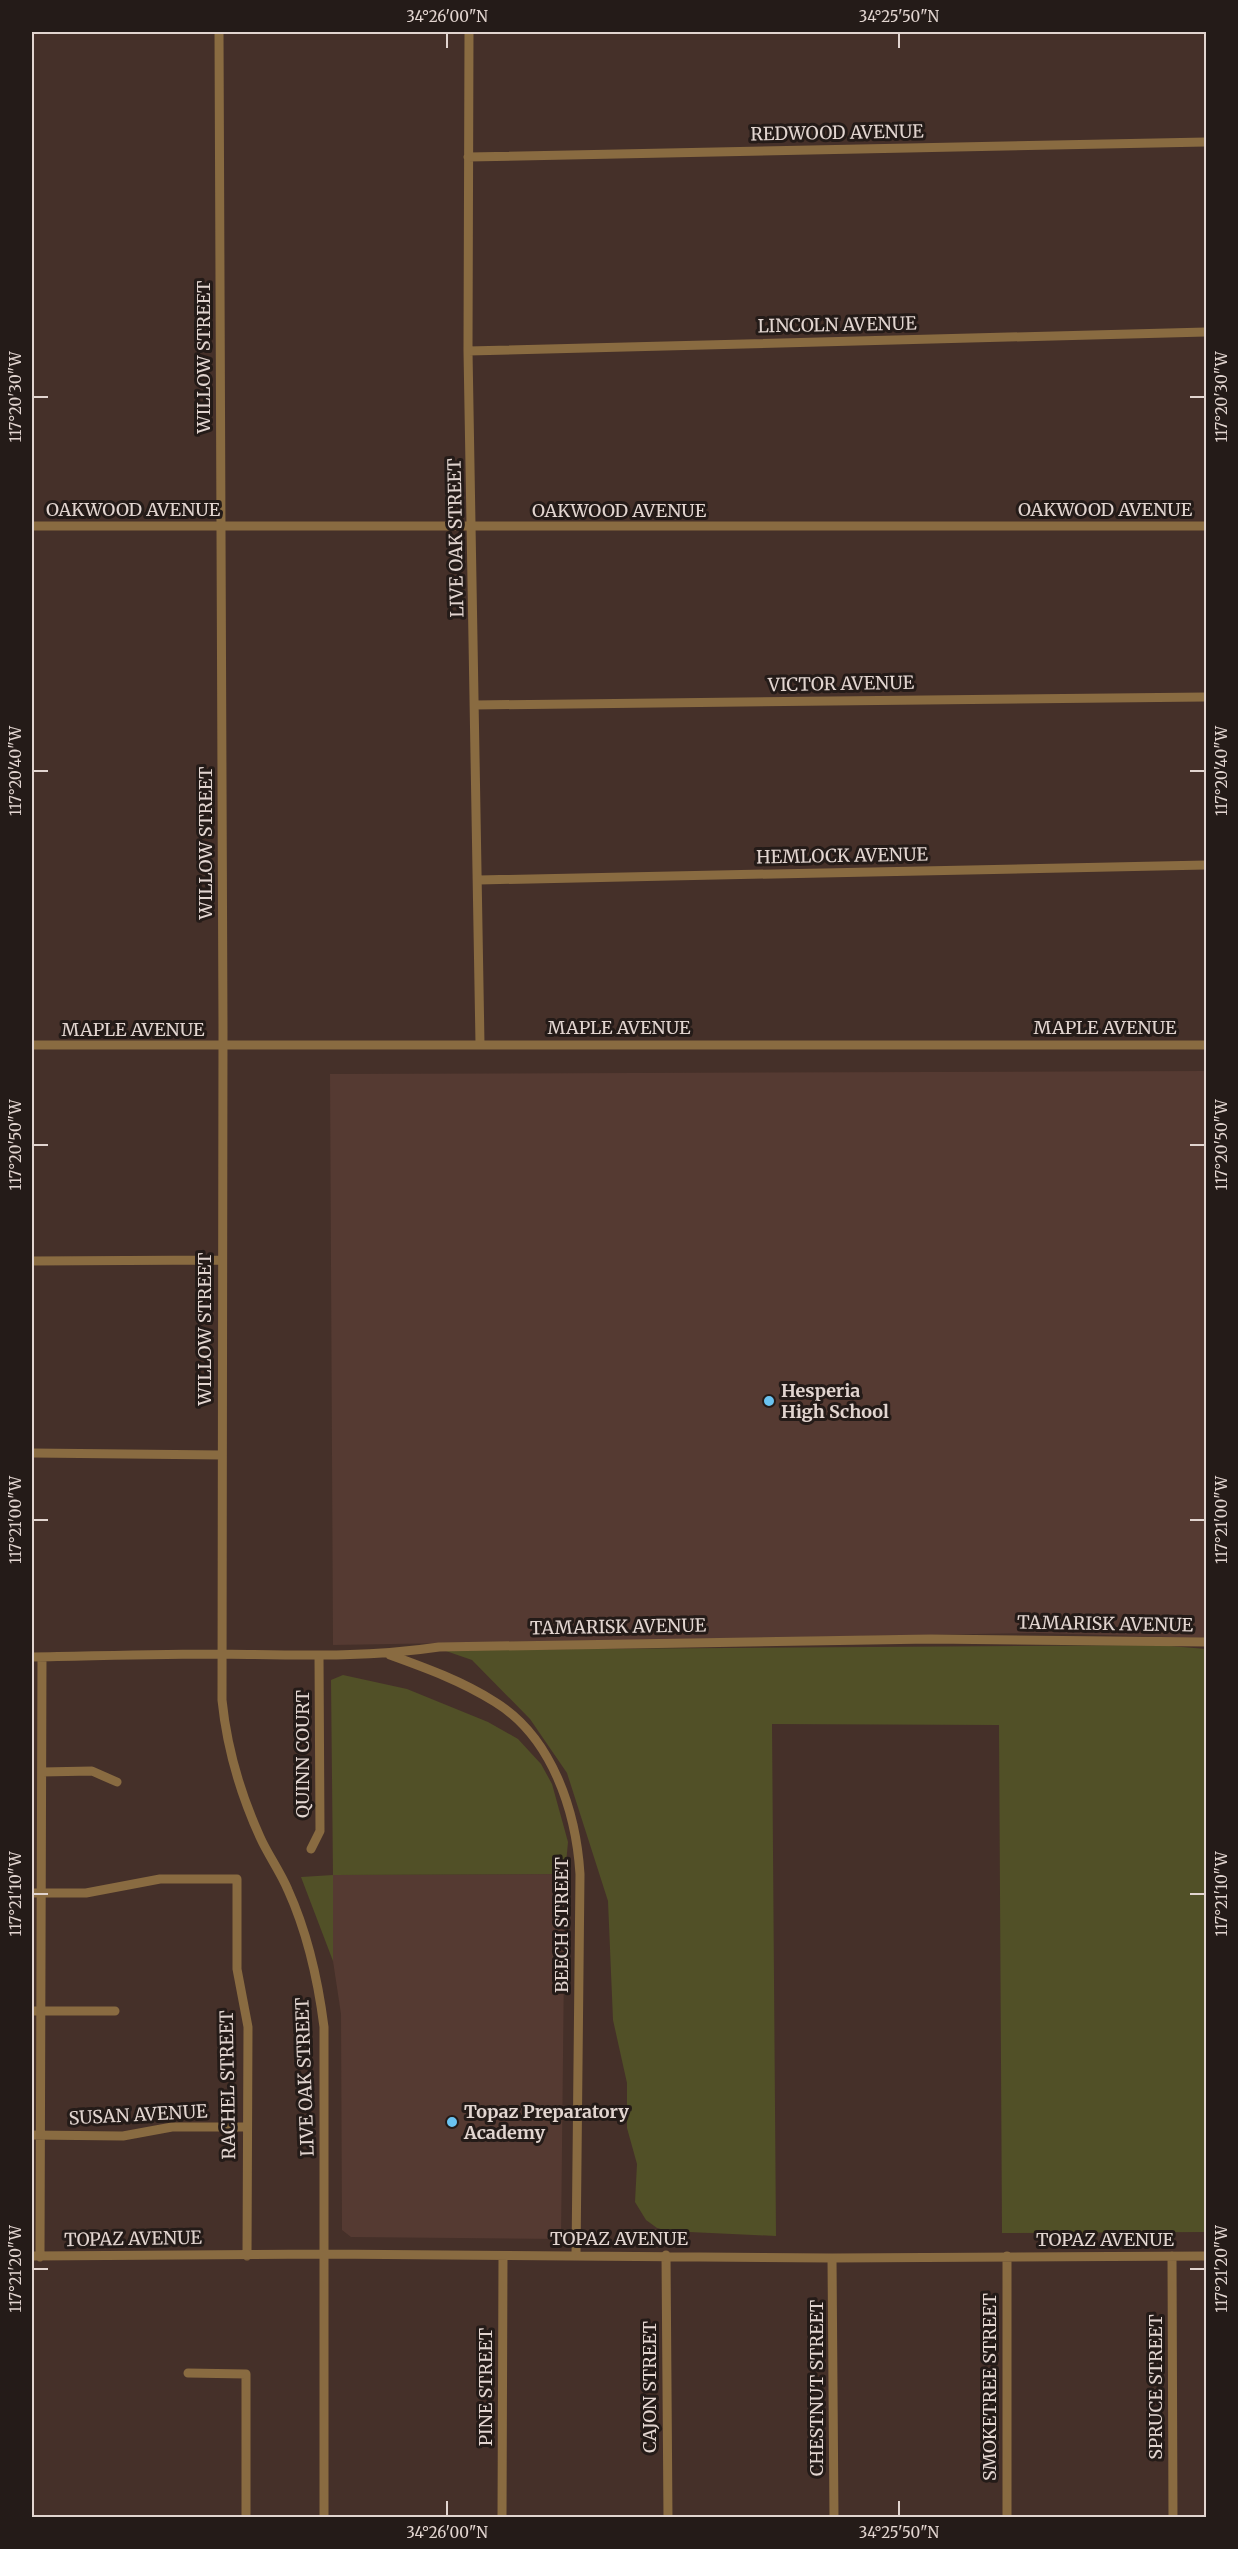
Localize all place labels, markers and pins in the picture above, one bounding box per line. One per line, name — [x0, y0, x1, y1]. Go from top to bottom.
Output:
place label: Hesperia High School — [781, 1379, 889, 1423]
marker: Hesperia High School — [762, 1394, 776, 1408]
place label: Topaz Preparatory Academy — [463, 2100, 629, 2144]
marker: Topaz Preparatory Academy — [445, 2115, 459, 2129]

